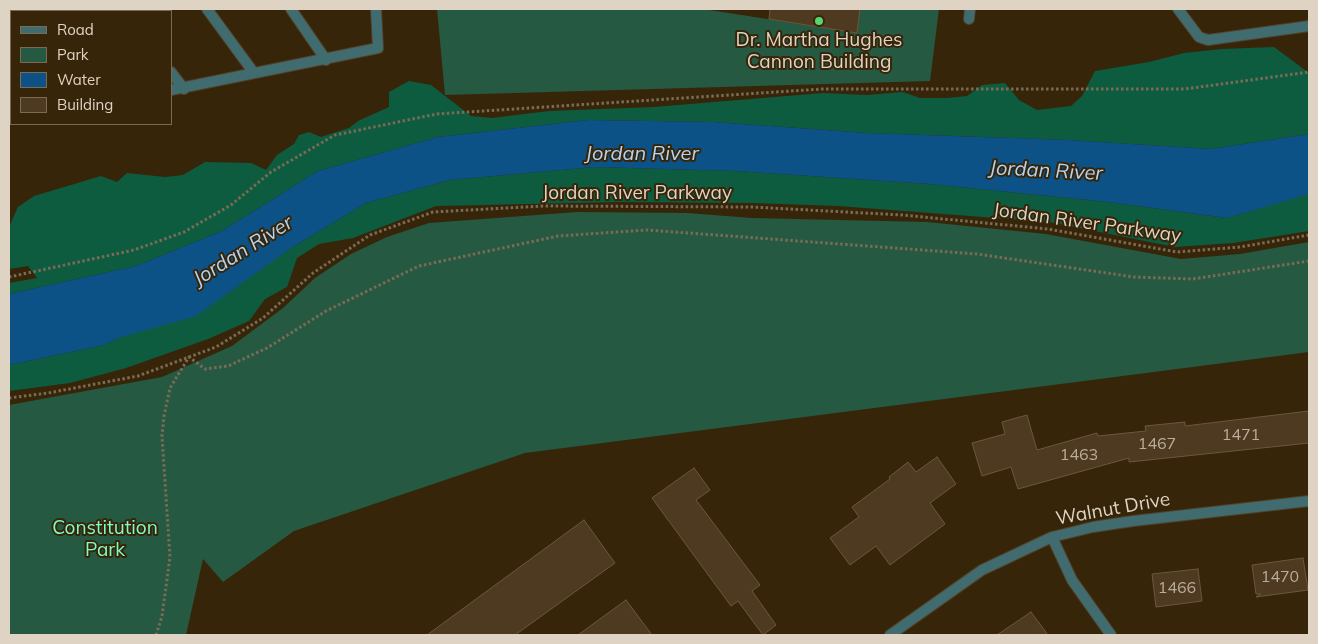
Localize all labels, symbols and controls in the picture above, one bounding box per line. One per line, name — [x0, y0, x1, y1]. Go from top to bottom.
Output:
legend — [10, 10, 172, 125]
marker: Dr. Martha Hughes Cannon Building — [813, 15, 825, 27]
text: Road — [57, 20, 94, 39]
place label: Dr. Martha Hughes Cannon Building — [735, 29, 903, 73]
text: Park — [57, 45, 89, 64]
text: Water — [57, 70, 101, 89]
text: Building — [57, 95, 113, 114]
water label: Jordan River — [585, 142, 699, 166]
water label: Jordan River — [989, 156, 1103, 186]
street label: Jordan River Parkway — [542, 182, 732, 204]
street label: Jordan River Parkway — [991, 198, 1183, 248]
water label: Jordan River — [189, 211, 297, 291]
house number: 1471 — [1222, 425, 1260, 445]
house number: 1467 — [1138, 434, 1176, 454]
house number: 1463 — [1060, 445, 1098, 465]
street label: Walnut Drive — [1054, 488, 1172, 530]
park label: Constitution Park — [52, 517, 158, 561]
house number: 1470 — [1261, 567, 1299, 587]
house number: 1466 — [1158, 578, 1196, 598]

